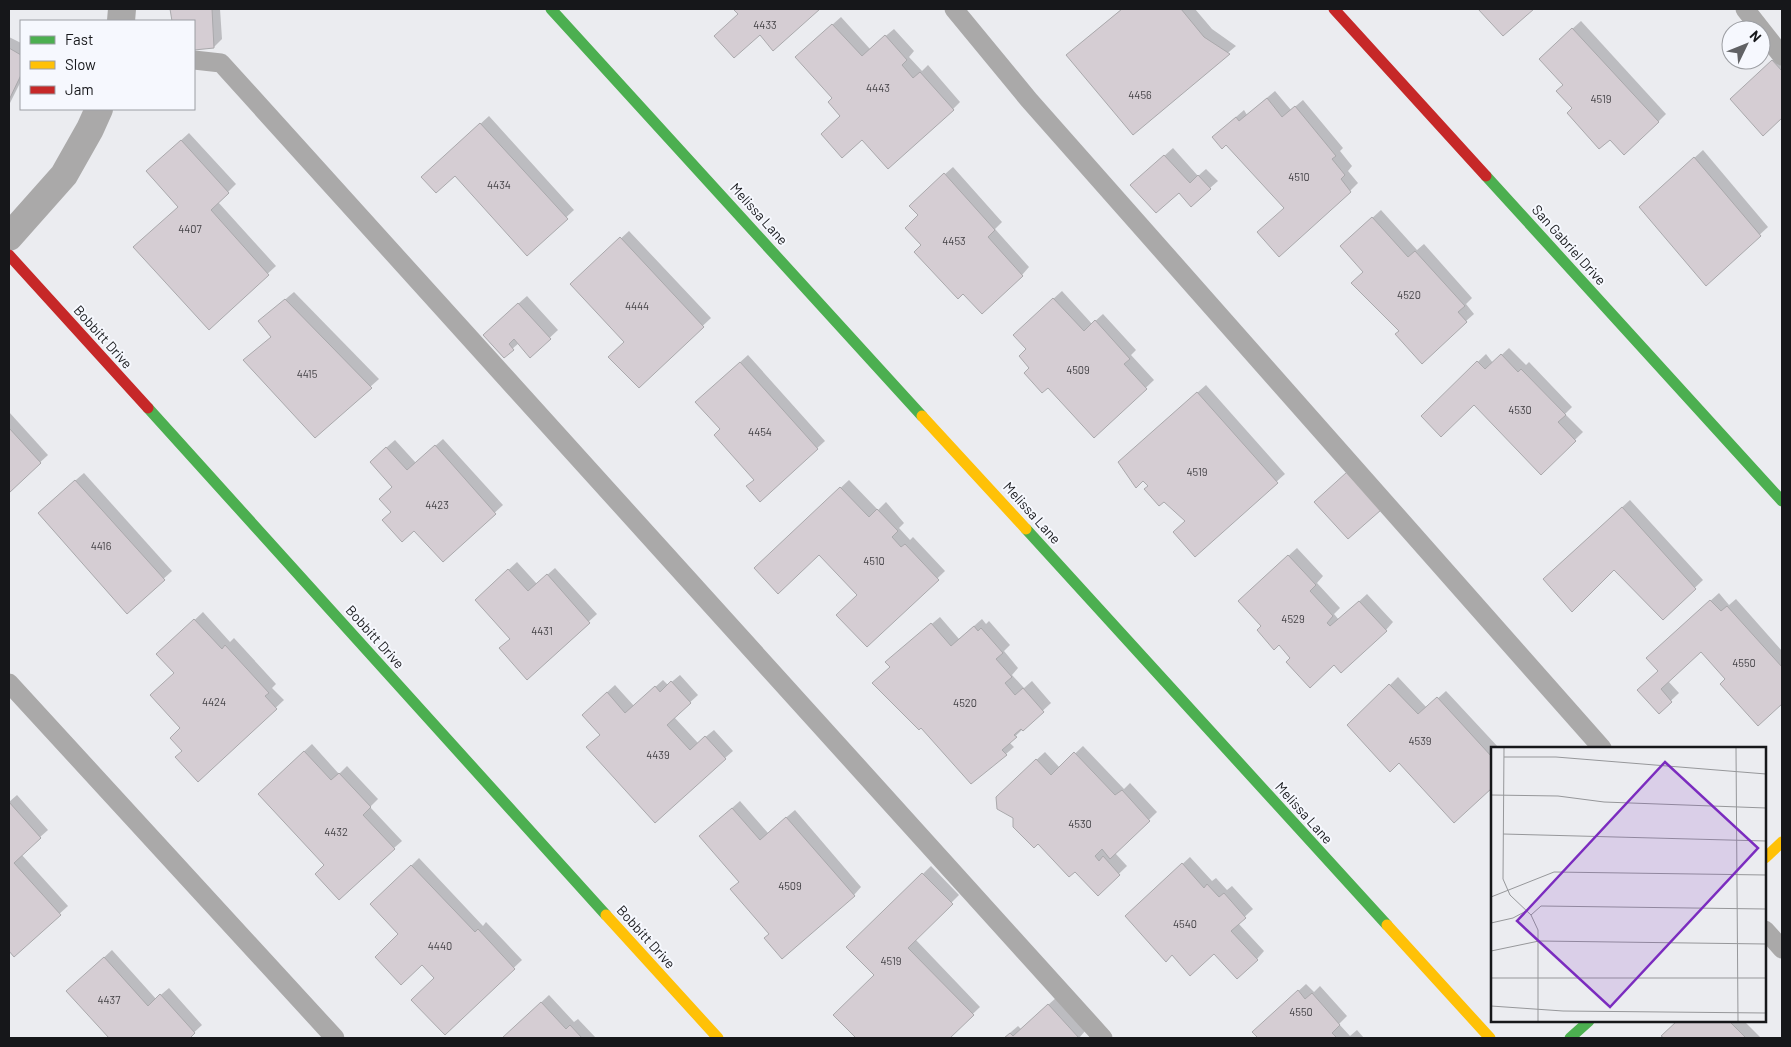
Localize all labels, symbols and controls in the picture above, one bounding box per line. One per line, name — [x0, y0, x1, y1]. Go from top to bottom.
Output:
house number: 4433 — [753, 18, 777, 31]
legend — [20, 20, 195, 110]
north arrow — [1721, 20, 1771, 70]
text: N — [1746, 27, 1765, 45]
text: Fast — [65, 30, 93, 48]
text: Slow — [65, 55, 96, 73]
text: Jam — [65, 80, 94, 98]
house number: 4443 — [866, 81, 890, 94]
house number: 4456 — [1128, 88, 1152, 101]
house number: 4519 — [1591, 92, 1612, 105]
house number: 4510 — [1288, 170, 1310, 183]
house number: 4434 — [487, 178, 511, 191]
street label: Melissa Lane — [727, 179, 792, 248]
street label: San Gabriel Drive — [1529, 201, 1610, 288]
house number: 4407 — [178, 222, 202, 235]
house number: 4453 — [942, 234, 966, 247]
house number: 4520 — [1397, 288, 1421, 301]
house number: 4444 — [625, 299, 649, 312]
street label: Bobbitt Drive — [70, 301, 136, 372]
house number: 4509 — [1066, 363, 1090, 376]
house number: 4415 — [297, 367, 318, 380]
house number: 4530 — [1508, 403, 1532, 416]
house number: 4454 — [748, 425, 772, 438]
house number: 4519 — [1187, 465, 1208, 478]
street label: Melissa Lane — [1000, 478, 1065, 547]
house number: 4423 — [425, 498, 449, 511]
house number: 4416 — [91, 539, 112, 552]
house number: 4510 — [863, 554, 885, 567]
street label: Bobbitt Drive — [342, 601, 408, 672]
house number: 4529 — [1281, 612, 1305, 625]
house number: 4431 — [531, 624, 553, 637]
house number: 4550 — [1732, 656, 1756, 669]
house number: 4424 — [202, 695, 226, 708]
house number: 4520 — [953, 696, 977, 709]
house number: 4539 — [1408, 734, 1432, 747]
inset map — [1491, 747, 1766, 1022]
house number: 4439 — [646, 748, 670, 761]
street label: Melissa Lane — [1272, 778, 1337, 847]
house number: 4530 — [1068, 817, 1092, 830]
house number: 4432 — [324, 825, 348, 838]
house number: 4509 — [778, 879, 802, 892]
street label: Bobbitt Drive — [613, 901, 679, 972]
house number: 4540 — [1173, 917, 1197, 930]
house number: 4440 — [428, 939, 452, 952]
house number: 4519 — [881, 954, 902, 967]
house number: 4437 — [98, 993, 121, 1006]
house number: 4550 — [1289, 1005, 1313, 1018]

